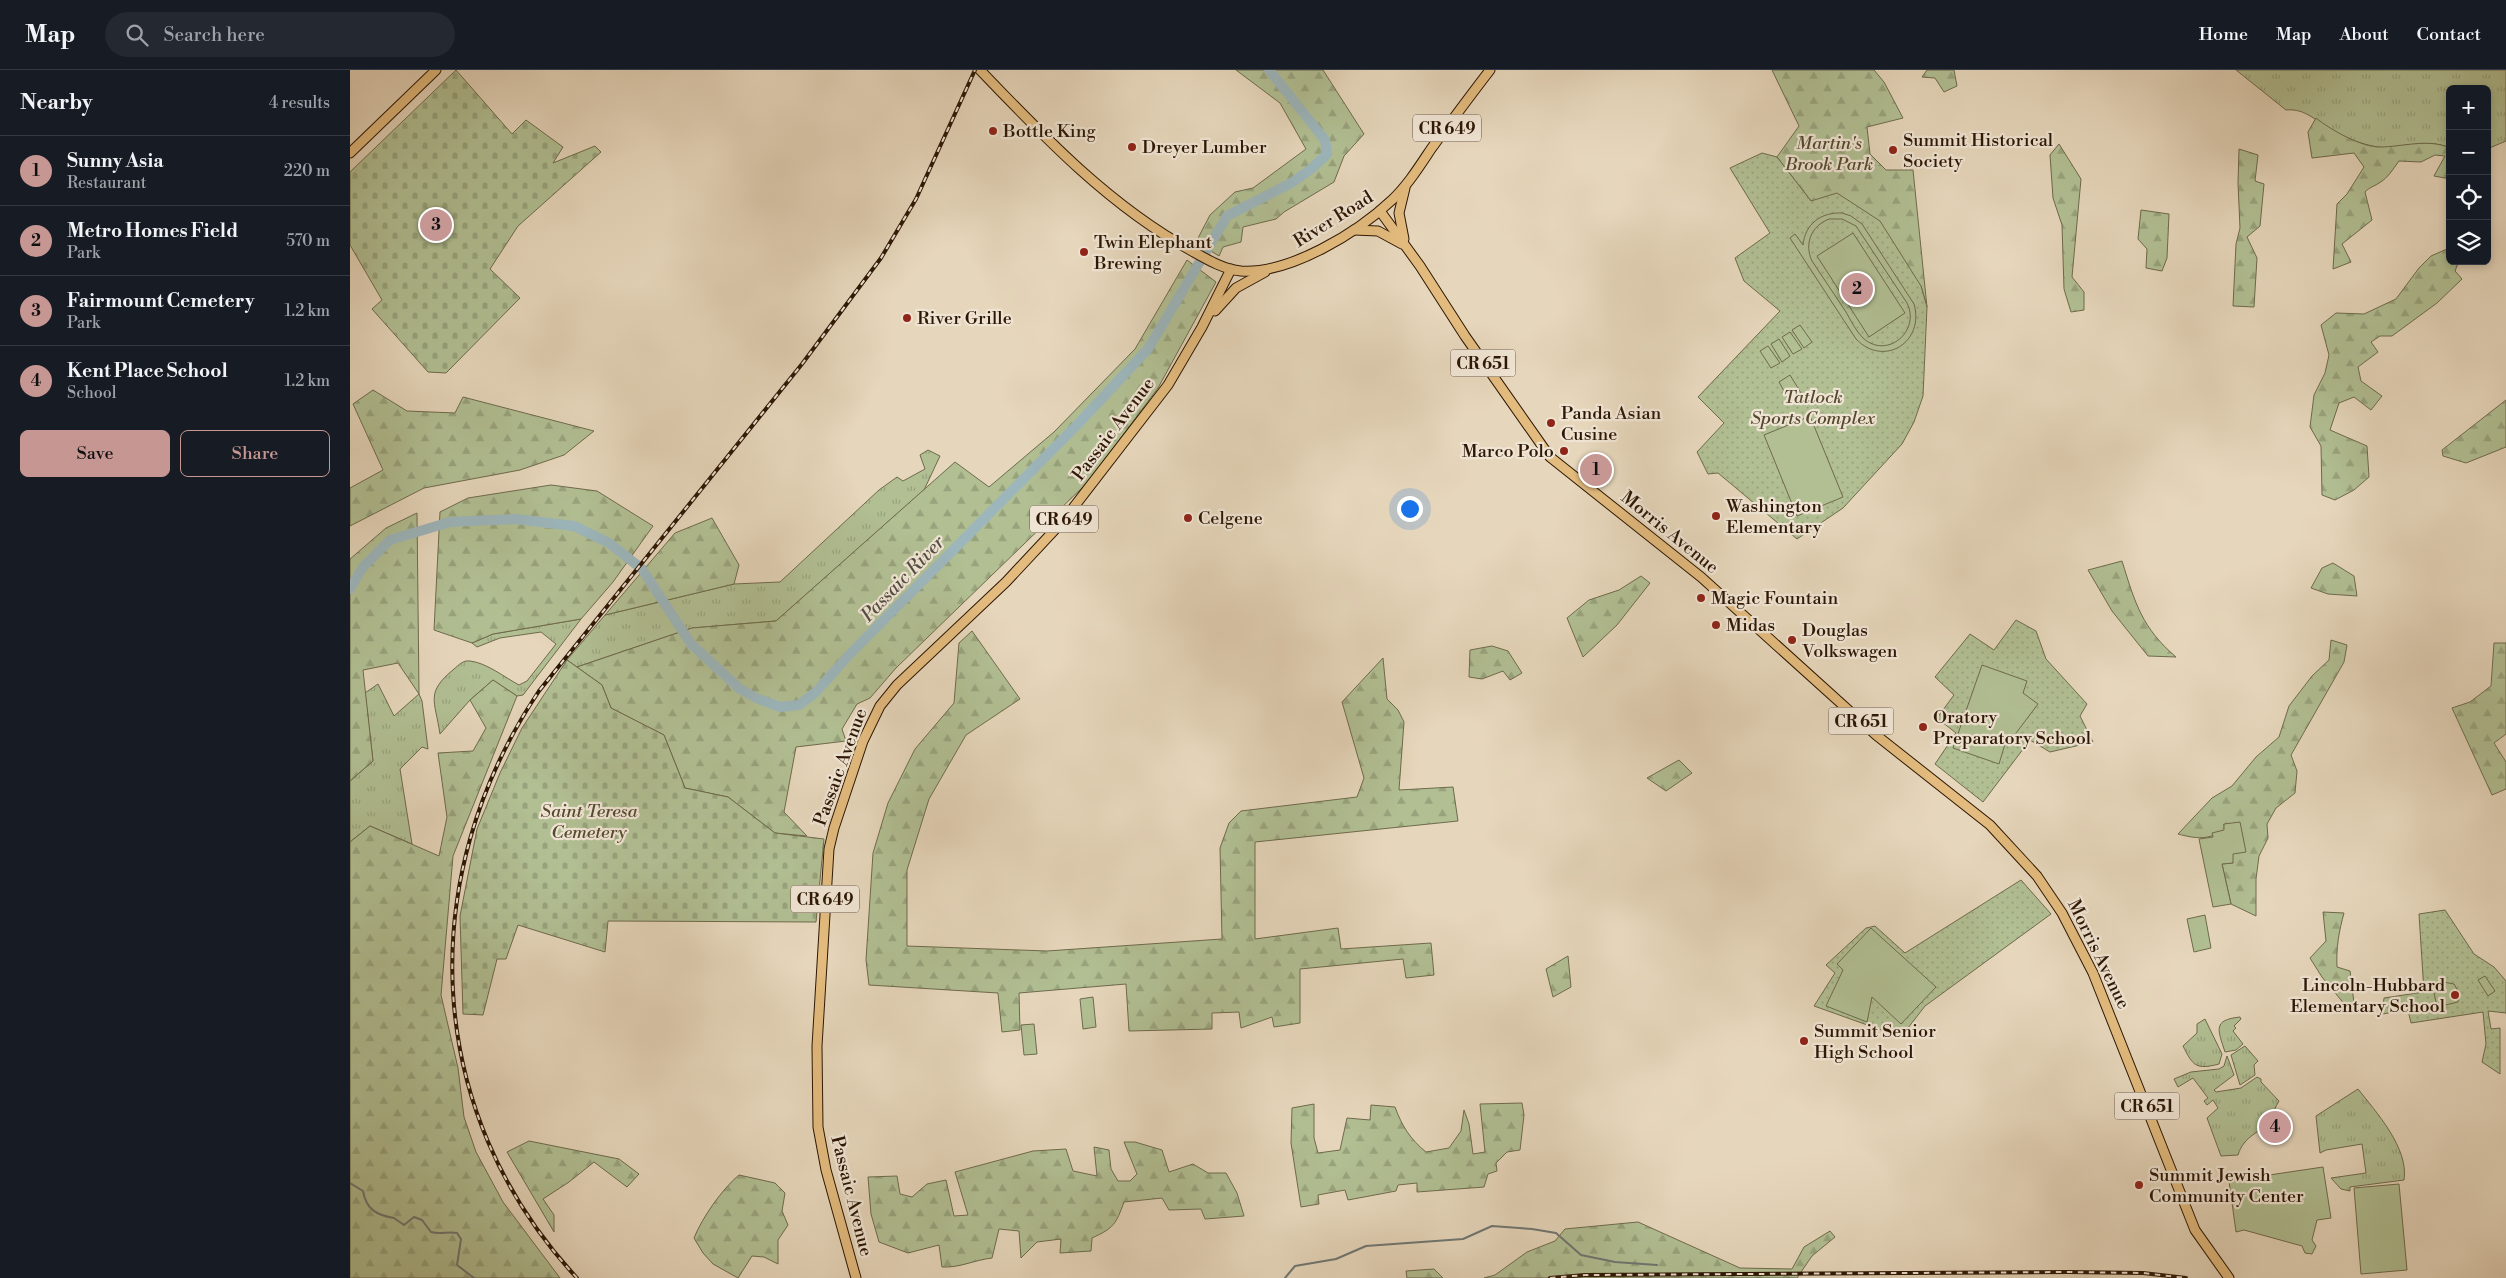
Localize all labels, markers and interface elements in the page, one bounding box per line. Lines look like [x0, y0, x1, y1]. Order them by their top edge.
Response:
search box [105, 12, 455, 57]
text: Map [25, 20, 75, 50]
icon: search [123, 21, 151, 49]
text: Search here [163, 23, 265, 47]
text: Home [2199, 23, 2248, 46]
text: Map [2276, 23, 2312, 46]
text: About [2340, 23, 2389, 46]
text: Contact [2417, 23, 2481, 46]
map controls [2446, 85, 2491, 265]
button: + [2446, 85, 2491, 130]
text: Nearby [20, 90, 93, 116]
text: 4 results [269, 93, 330, 113]
road number: CR 649 [1413, 114, 1481, 142]
place label: Bottle King [1002, 120, 1097, 143]
marker: Bottle King [987, 125, 999, 137]
place label: Summit Historical Society [1903, 129, 2054, 173]
button: − [2446, 130, 2491, 175]
park label: Martin's Brook Park [1784, 132, 1873, 176]
place label: Dreyer Lumber [1142, 136, 1267, 159]
marker: Dreyer Lumber [1126, 141, 1138, 153]
marker: Summit Historical Society [1887, 144, 1899, 156]
text: Sunny Asia [67, 149, 164, 173]
text: 1 [32, 161, 40, 181]
text: 220 m [284, 161, 330, 181]
text: Restaurant [67, 173, 146, 193]
button: locate [2446, 175, 2491, 220]
street label: River Road [1289, 186, 1378, 253]
pin: 3 [420, 206, 452, 244]
text: Metro Homes Field [67, 219, 238, 243]
button: layers [2446, 220, 2491, 265]
text: 2 [31, 231, 41, 251]
text: 570 m [286, 231, 330, 251]
place label: Twin Elephant Brewing [1093, 231, 1213, 275]
text: Park [67, 243, 100, 263]
marker: Twin Elephant Brewing [1078, 246, 1090, 258]
pin: 2 [1841, 270, 1873, 308]
text: Fairmount Cemetery [67, 289, 254, 313]
text: 3 [31, 301, 41, 321]
text: 1.2 km [284, 301, 330, 321]
place label: River Grille [917, 307, 1012, 330]
marker: River Grille [901, 312, 913, 324]
text: Park [67, 313, 100, 333]
road number: CR 651 [1450, 350, 1516, 376]
text: Kent Place School [67, 359, 228, 383]
text: 4 [31, 371, 41, 391]
text: 1.2 km [284, 371, 330, 391]
street label: Passaic Avenue [1067, 373, 1160, 486]
text: School [67, 383, 116, 403]
park label: Tatlock Sports Complex [1750, 386, 1876, 430]
place label: Panda Asian Cusine [1561, 402, 1662, 446]
marker: Panda Asian Cusine [1545, 417, 1557, 429]
button: Save [20, 430, 170, 477]
button: Share [180, 430, 330, 477]
place label: Marco Polo [1462, 440, 1554, 463]
marker: Marco Polo [1558, 445, 1570, 457]
pin: 1 [1580, 451, 1612, 489]
street label: Morris Avenue [1616, 486, 1723, 579]
place label: Washington Elementary [1725, 495, 1822, 539]
your location [1397, 496, 1423, 522]
road number: CR 649 [1030, 506, 1098, 532]
place label: Celgene [1198, 507, 1263, 530]
marker: Washington Elementary [1710, 510, 1722, 522]
marker: Celgene [1182, 512, 1194, 524]
water label: Passaic River [855, 530, 950, 628]
place label: Magic Fountain [1711, 587, 1838, 610]
marker: Magic Fountain [1695, 592, 1707, 604]
place label: Midas [1726, 614, 1775, 637]
marker: Midas [1710, 619, 1722, 631]
place label: Douglas Volkswagen [1801, 619, 1898, 663]
marker: Douglas Volkswagen [1786, 634, 1798, 646]
street label: Passaic Avenue [809, 705, 872, 829]
place label: Oratory Preparatory School [1933, 706, 2092, 750]
road number: CR 651 [1828, 707, 1894, 734]
marker: Oratory Preparatory School [1917, 721, 1929, 733]
park label: Saint Teresa Cemetery [541, 800, 638, 844]
road number: CR 649 [791, 886, 859, 912]
street label: Morris Avenue [2062, 896, 2135, 1013]
place label: Lincoln-Hubbard Elementary School [2290, 974, 2446, 1018]
marker: Lincoln-Hubbard Elementary School [2449, 989, 2461, 1001]
place label: Summit Senior High School [1814, 1020, 1936, 1064]
marker: Summit Senior High School [1798, 1035, 1810, 1047]
road number: CR 651 [2114, 1092, 2180, 1120]
pin: 4 [2259, 1108, 2291, 1146]
street label: Passaic Avenue [825, 1133, 878, 1259]
place label: Summit Jewish Community Center [2149, 1164, 2304, 1208]
marker: Summit Jewish Community Center [2133, 1179, 2145, 1191]

